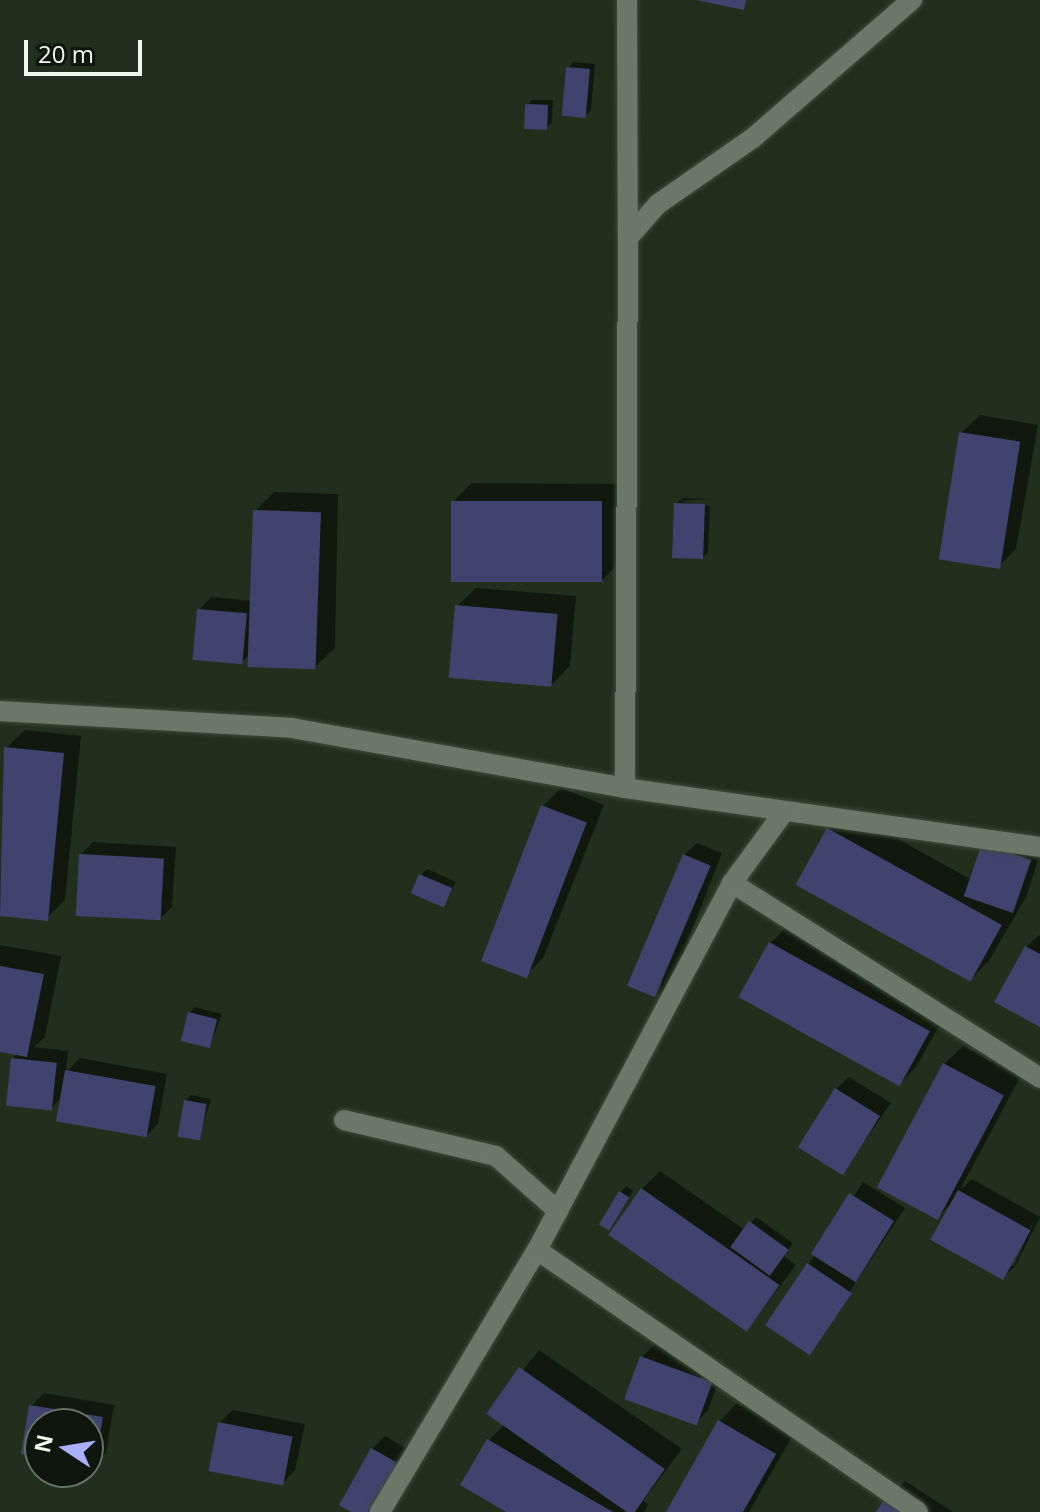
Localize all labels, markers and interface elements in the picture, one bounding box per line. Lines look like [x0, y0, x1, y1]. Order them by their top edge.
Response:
scale bar [28, 24, 146, 74]
text: 20 m [38, 37, 94, 70]
north arrow [24, 1408, 104, 1488]
text: N [26, 1432, 59, 1455]

